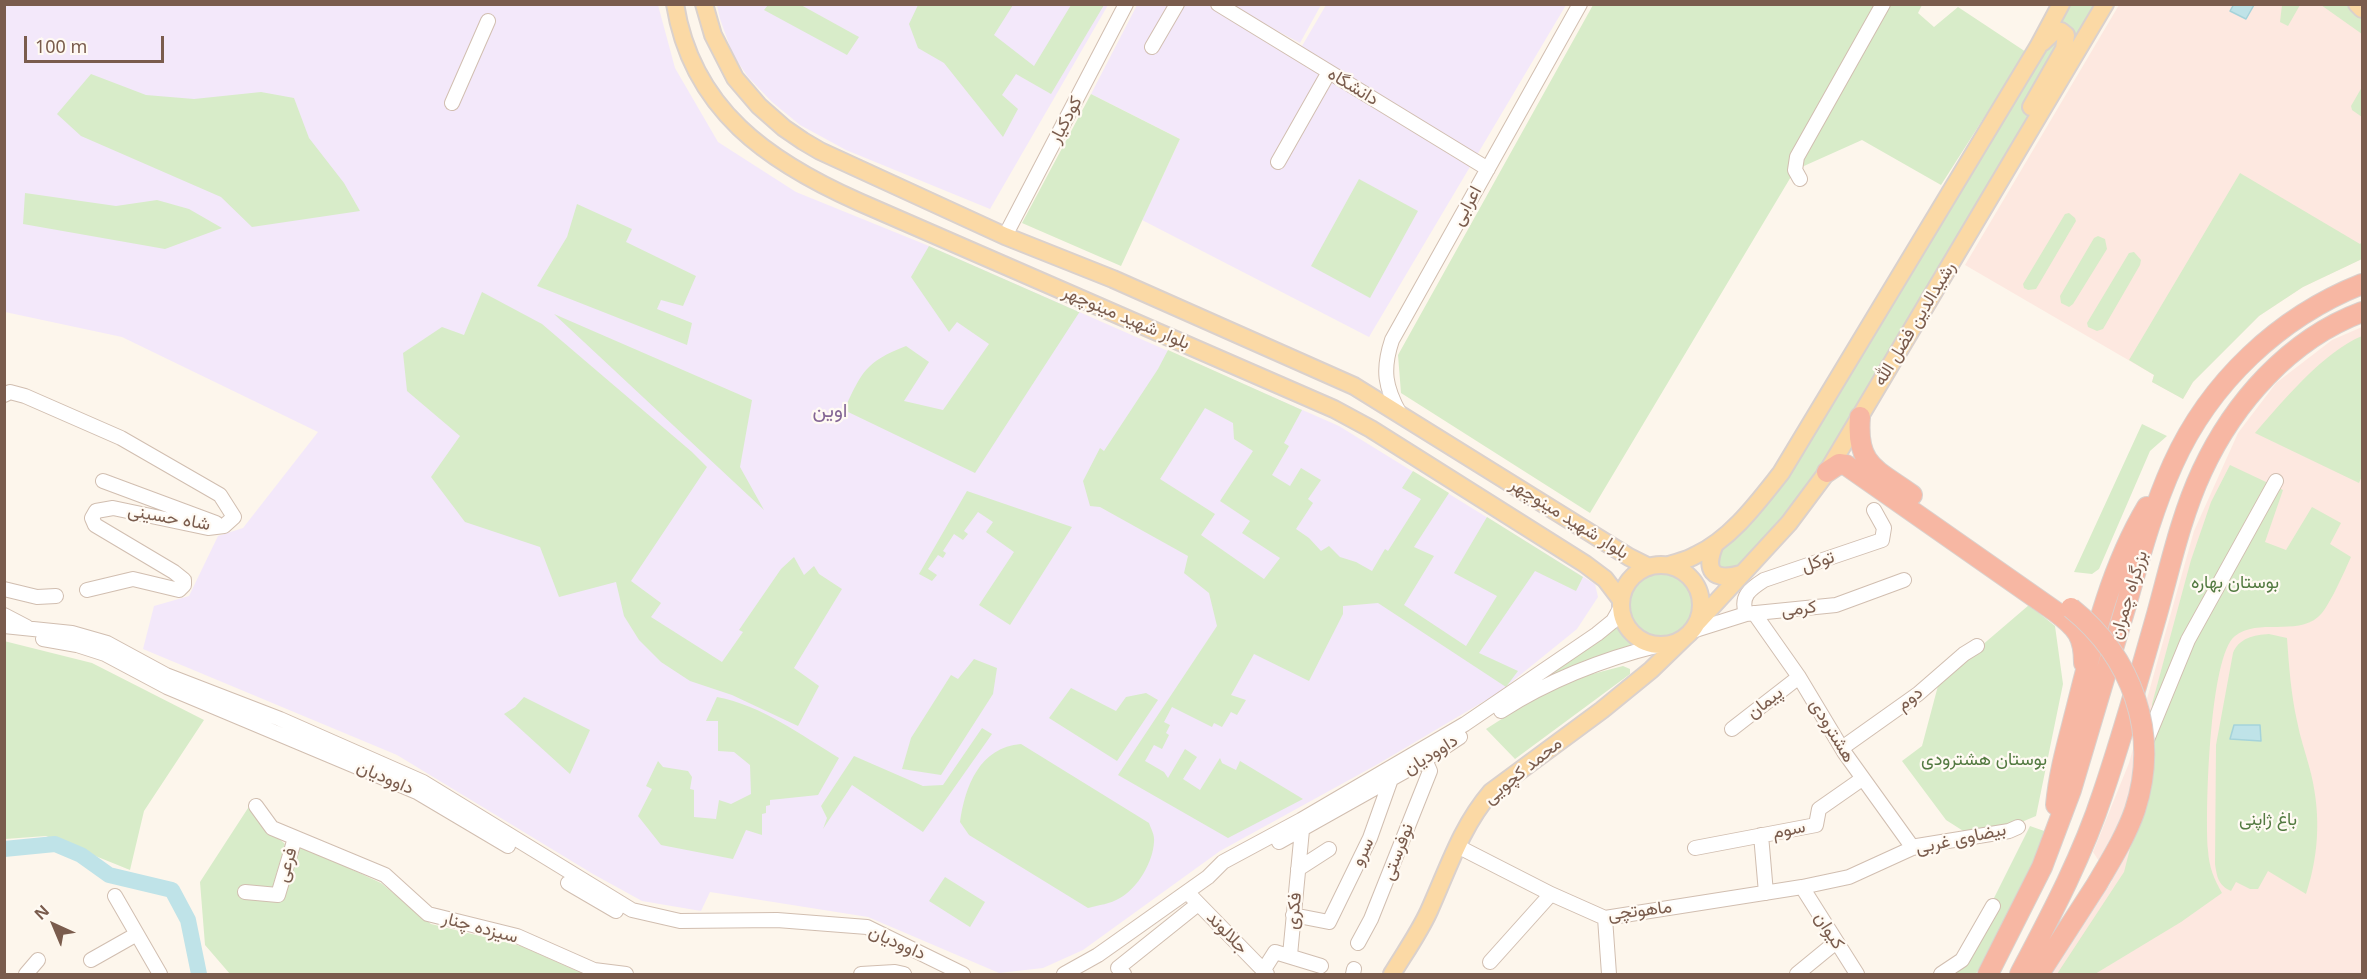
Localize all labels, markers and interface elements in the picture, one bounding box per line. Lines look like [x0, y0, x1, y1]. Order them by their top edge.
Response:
scale bar [27, 24, 166, 62]
text: 100 m [35, 34, 87, 58]
street label: دانشگاه [1324, 63, 1382, 111]
street label: کودکیار [1045, 93, 1087, 147]
street label: اعرابی [1447, 182, 1487, 230]
street label: رشیدالدین فضل الله [1869, 258, 1961, 390]
street label: بلوار شهید مینوچهر [1059, 281, 1193, 355]
district label: اوین [813, 399, 847, 423]
street label: بلوار شهید مینوچهر [1506, 474, 1632, 564]
street label: شاه حسینی [126, 500, 212, 536]
street label: توکل [1799, 546, 1837, 578]
street label: بزرگراه چمران [2105, 548, 2153, 642]
park label: بوستان بهاره [2191, 572, 2279, 594]
street label: کرمی [1780, 596, 1818, 622]
street label: پیمان [1743, 682, 1787, 724]
street label: دوم [1893, 682, 1927, 716]
street label: هشترودی [1805, 695, 1859, 767]
street label: داوودیان [1400, 730, 1462, 780]
street label: محمد کچویی [1480, 733, 1566, 809]
park label: بوستان هشترودی [1921, 749, 2047, 771]
street label: داوودیان [353, 756, 417, 800]
park label: باغ ژاپنی [2239, 809, 2297, 831]
street label: سوم [1771, 816, 1807, 844]
street label: بیضاوی غربی [1914, 819, 2008, 859]
street label: نوفرستی [1377, 820, 1419, 884]
street label: سرو [1347, 834, 1379, 870]
street label: فرعی [272, 845, 302, 885]
street label: فکری [1281, 891, 1307, 931]
north arrow [24, 895, 84, 955]
street label: ماهوتچی [1607, 896, 1673, 926]
text: N [29, 900, 54, 924]
street label: جلالوند [1202, 907, 1252, 959]
street label: سیزده چنار [440, 908, 520, 948]
street label: کیوان [1809, 908, 1849, 954]
street label: داوودیان [865, 921, 929, 965]

